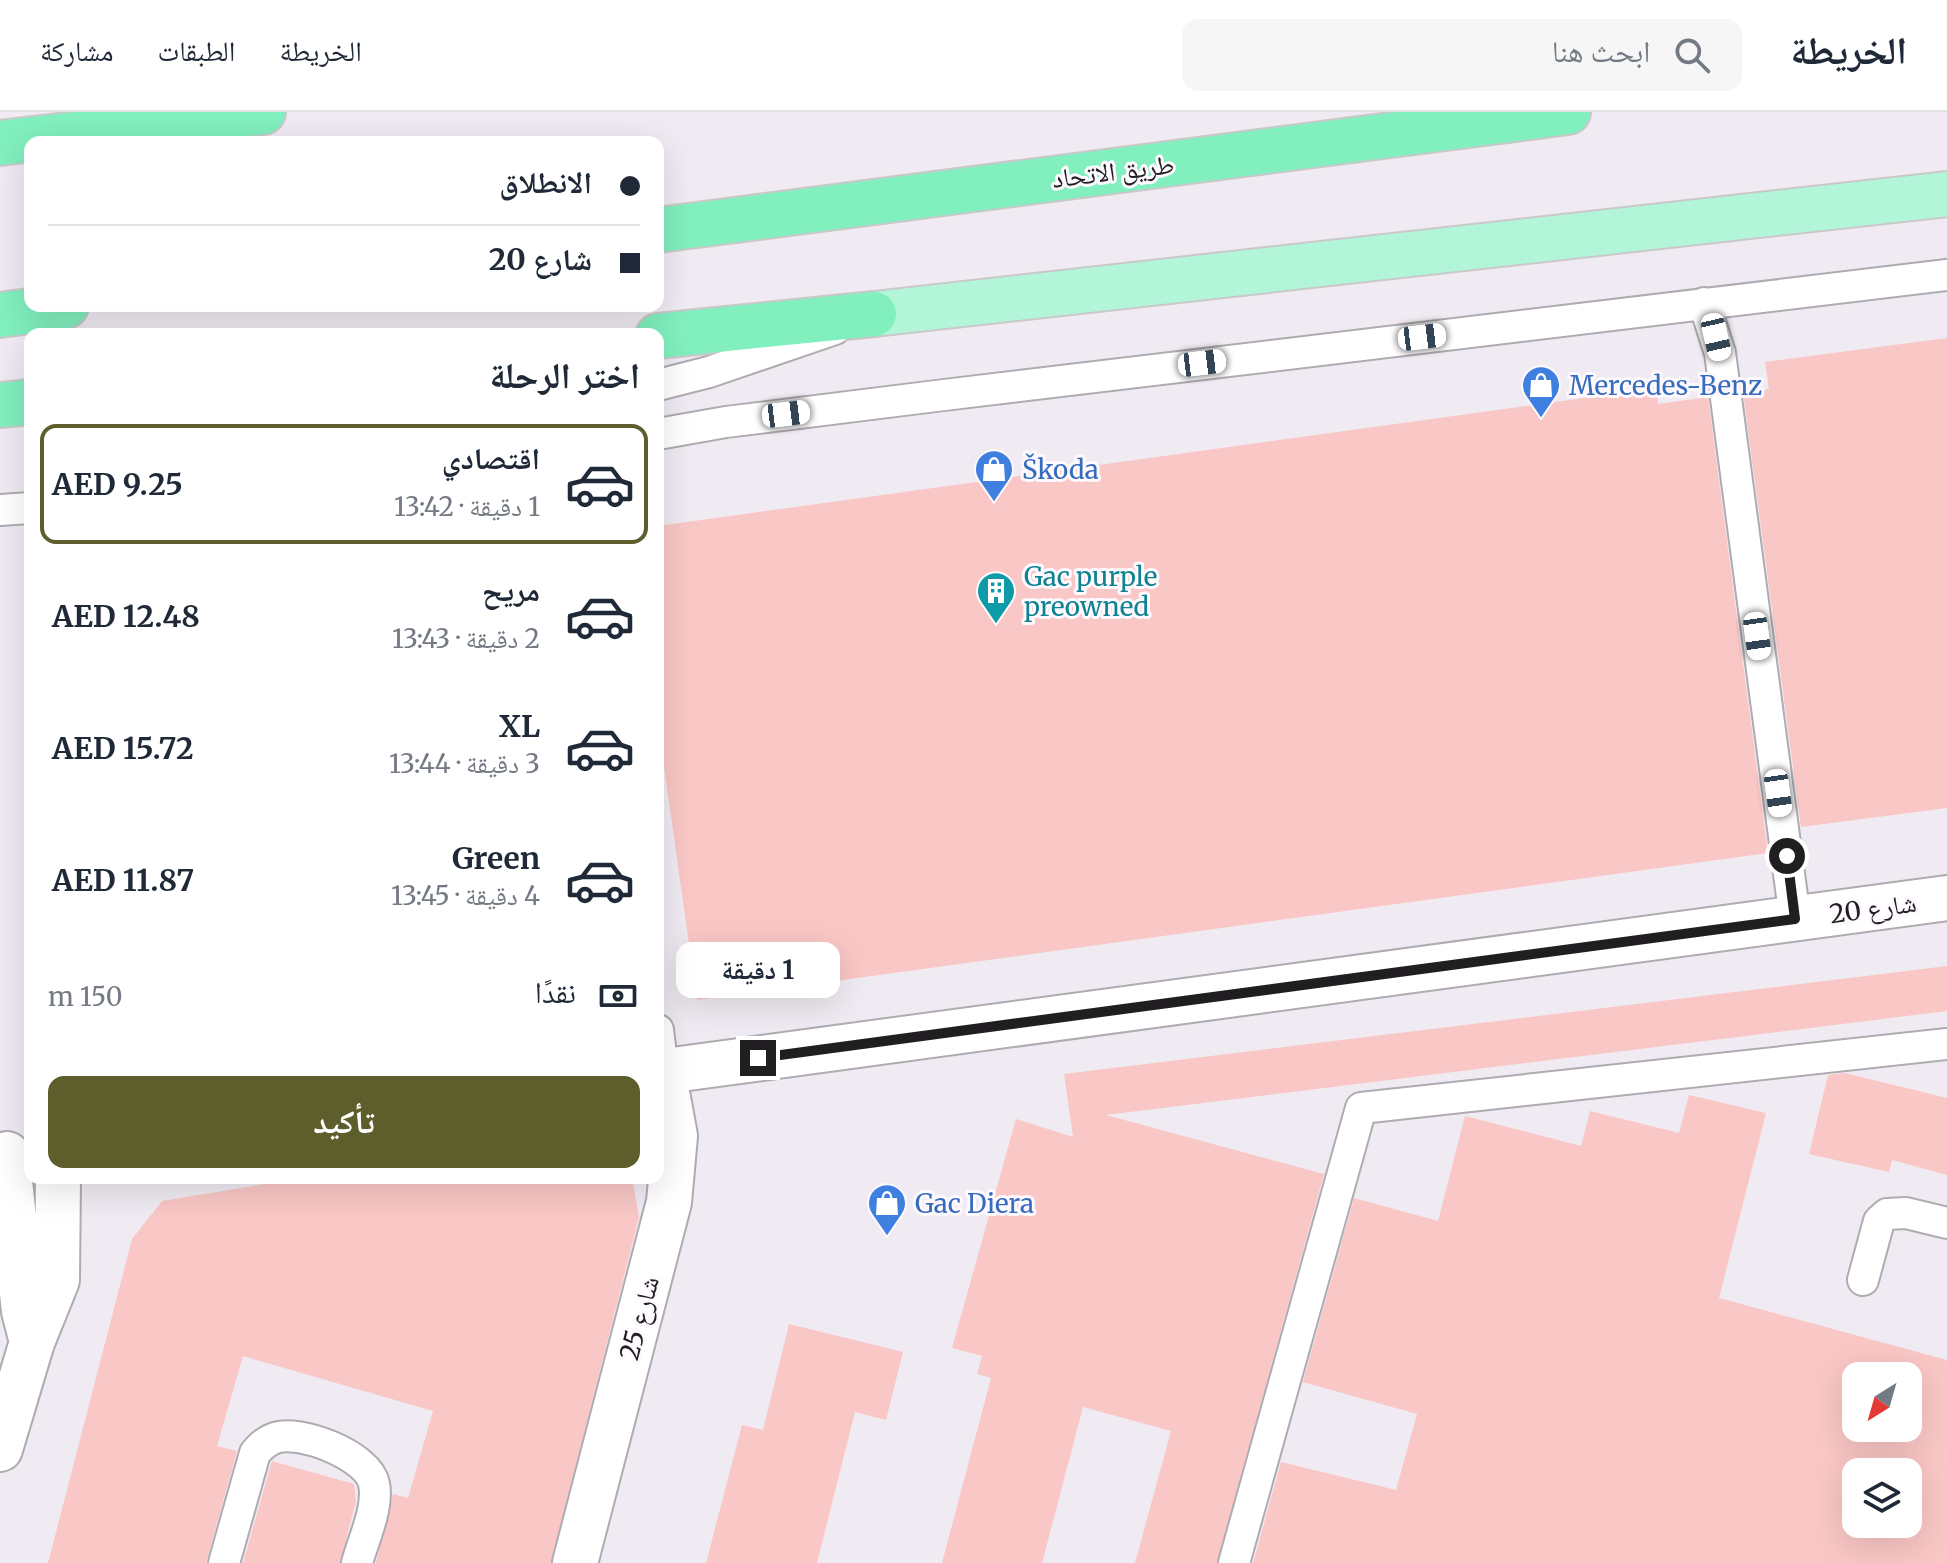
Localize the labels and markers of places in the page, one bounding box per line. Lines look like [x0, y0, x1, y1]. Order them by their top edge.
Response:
shop icon: Mercedes-Benz [1520, 364, 1562, 419]
place label: Mercedes-Benz [1569, 369, 1762, 402]
shop icon: Škoda [973, 448, 1015, 503]
place label: Škoda [1022, 453, 1099, 486]
place label: Gac purple preowned [1024, 560, 1157, 623]
building icon: Gac purple preowned [975, 570, 1017, 625]
shop icon: Gac Diera [866, 1182, 908, 1237]
place label: Gac Diera [915, 1187, 1034, 1220]

